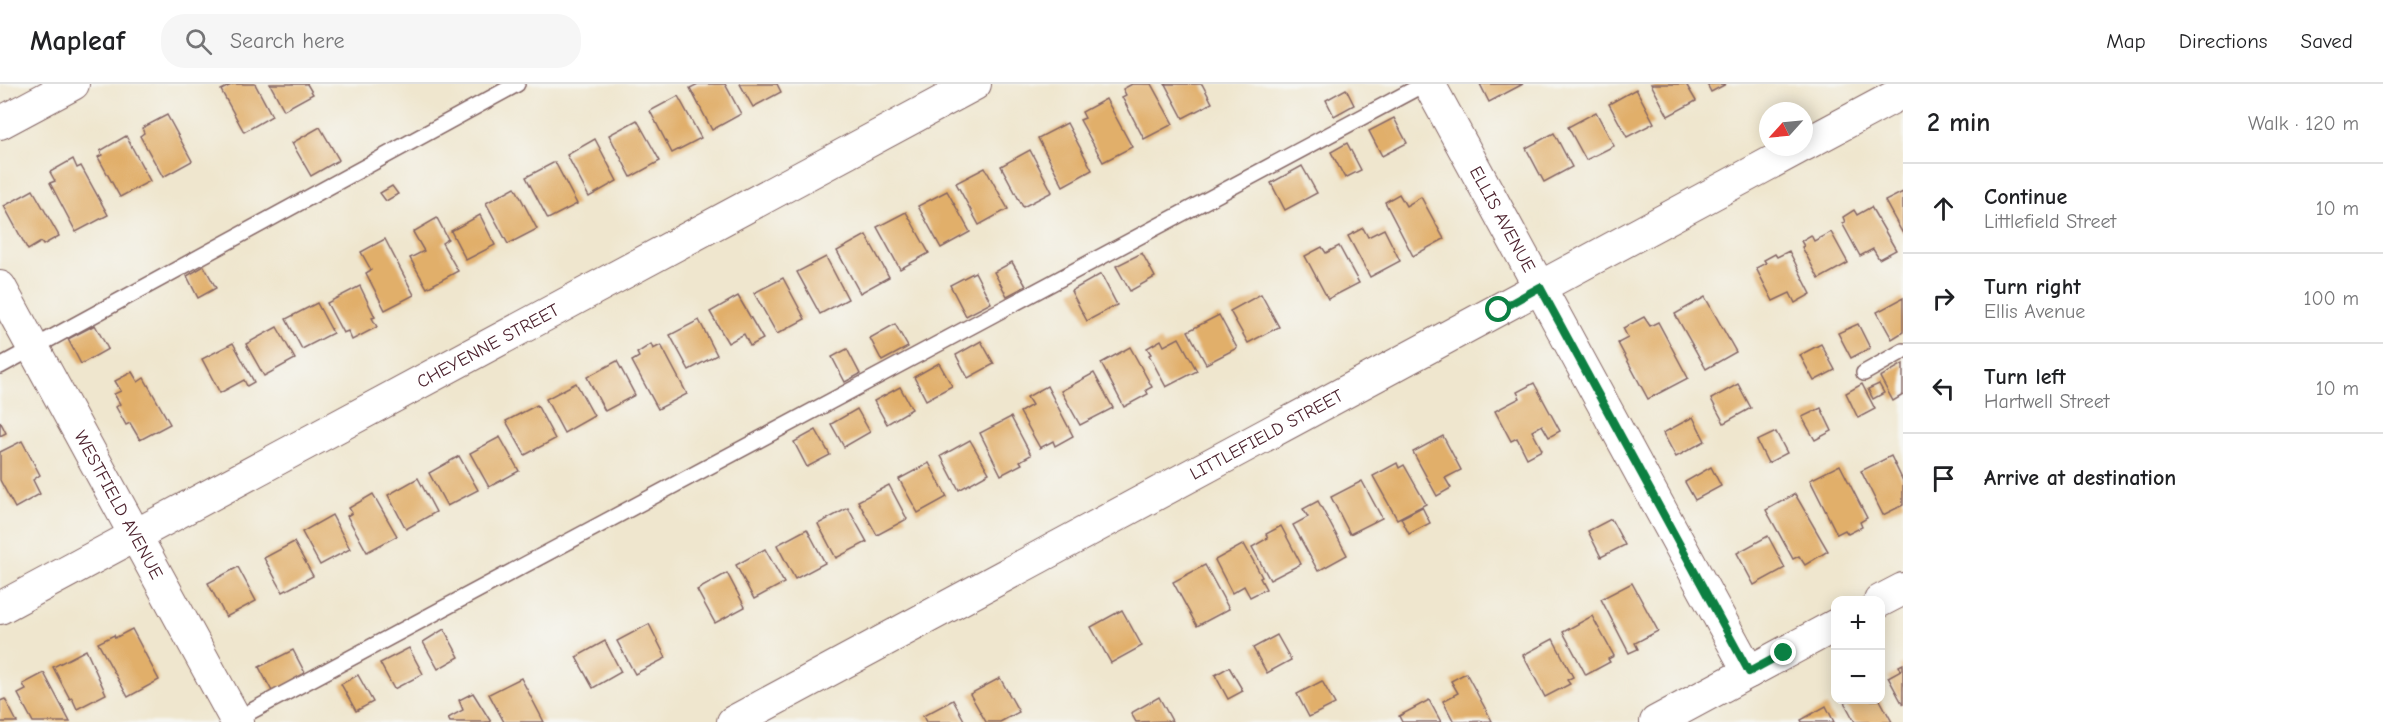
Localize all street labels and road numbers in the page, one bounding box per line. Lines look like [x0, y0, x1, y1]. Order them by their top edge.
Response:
street label: ELLIS AVENUE [1465, 163, 1540, 276]
street label: CHEYENNE STREET [413, 299, 563, 392]
street label: LITTLEFIELD STREET [1186, 384, 1347, 484]
street label: WESTFIELD AVENUE [70, 427, 168, 583]

